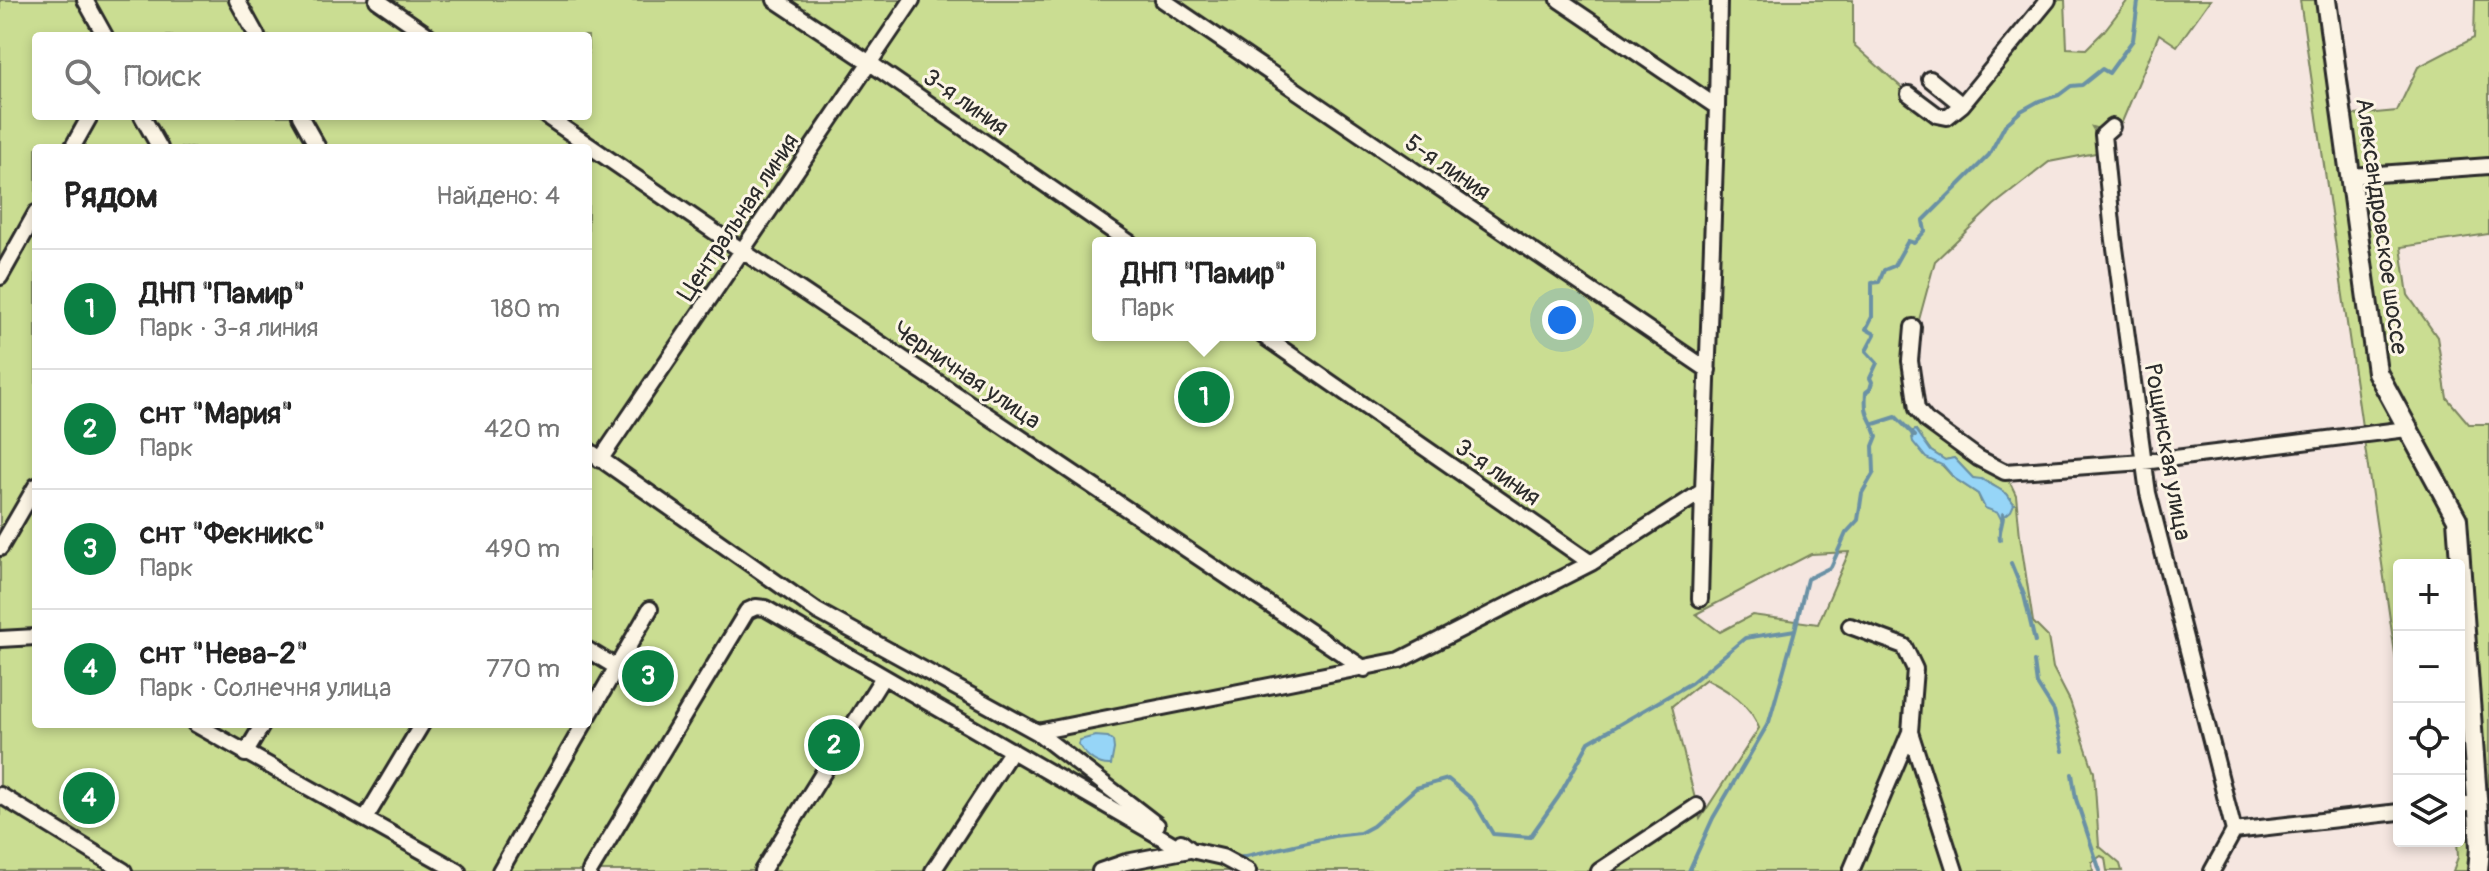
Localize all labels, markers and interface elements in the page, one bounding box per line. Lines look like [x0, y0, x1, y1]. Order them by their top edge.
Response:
search box [32, 32, 592, 120]
icon: search [60, 54, 104, 98]
text: Поиск [124, 58, 202, 95]
street label: 3-я линия [918, 63, 1014, 142]
street label: Александровское шоссе [2349, 96, 2414, 356]
street label: Центральная линия [672, 128, 805, 307]
street label: 5-я линия [1399, 128, 1496, 207]
text: Рядом [64, 175, 158, 218]
text: Найдено: 4 [436, 180, 560, 212]
popup [1092, 237, 1316, 341]
text: ДНП "Памир" [1121, 255, 1287, 292]
text: ДНП "Памир" [140, 275, 305, 312]
text: Парк [1121, 292, 1175, 324]
text: 1 [85, 293, 95, 325]
text: 180 m [490, 293, 560, 325]
your location [1542, 300, 1582, 340]
text: Парк · 3-я линия [140, 312, 319, 344]
street label: Черничная улица [887, 315, 1046, 435]
street label: Рощинская улица [2138, 361, 2197, 543]
pin: 1 [1178, 367, 1230, 427]
text: снт "Мария" [140, 395, 293, 432]
text: 2 [83, 413, 97, 445]
text: 420 m [484, 413, 560, 445]
text: Парк [140, 432, 193, 464]
street label: 3-я линия [1450, 433, 1546, 512]
text: снт "Фекникс" [140, 515, 326, 552]
text: 3 [83, 533, 97, 565]
text: 490 m [485, 533, 560, 565]
text: Парк [140, 552, 193, 584]
map controls [2393, 559, 2465, 847]
button: + [2393, 559, 2465, 631]
button: − [2393, 631, 2465, 703]
text: снт "Нева-2" [140, 635, 308, 672]
pin: 3 [622, 646, 674, 706]
text: 4 [82, 653, 98, 685]
text: 770 m [486, 653, 560, 685]
text: Парк · Солнечня улица [140, 672, 391, 704]
button: locate [2393, 703, 2465, 775]
pin: 2 [808, 715, 860, 775]
pin: 4 [63, 768, 115, 828]
button: layers [2393, 775, 2465, 847]

